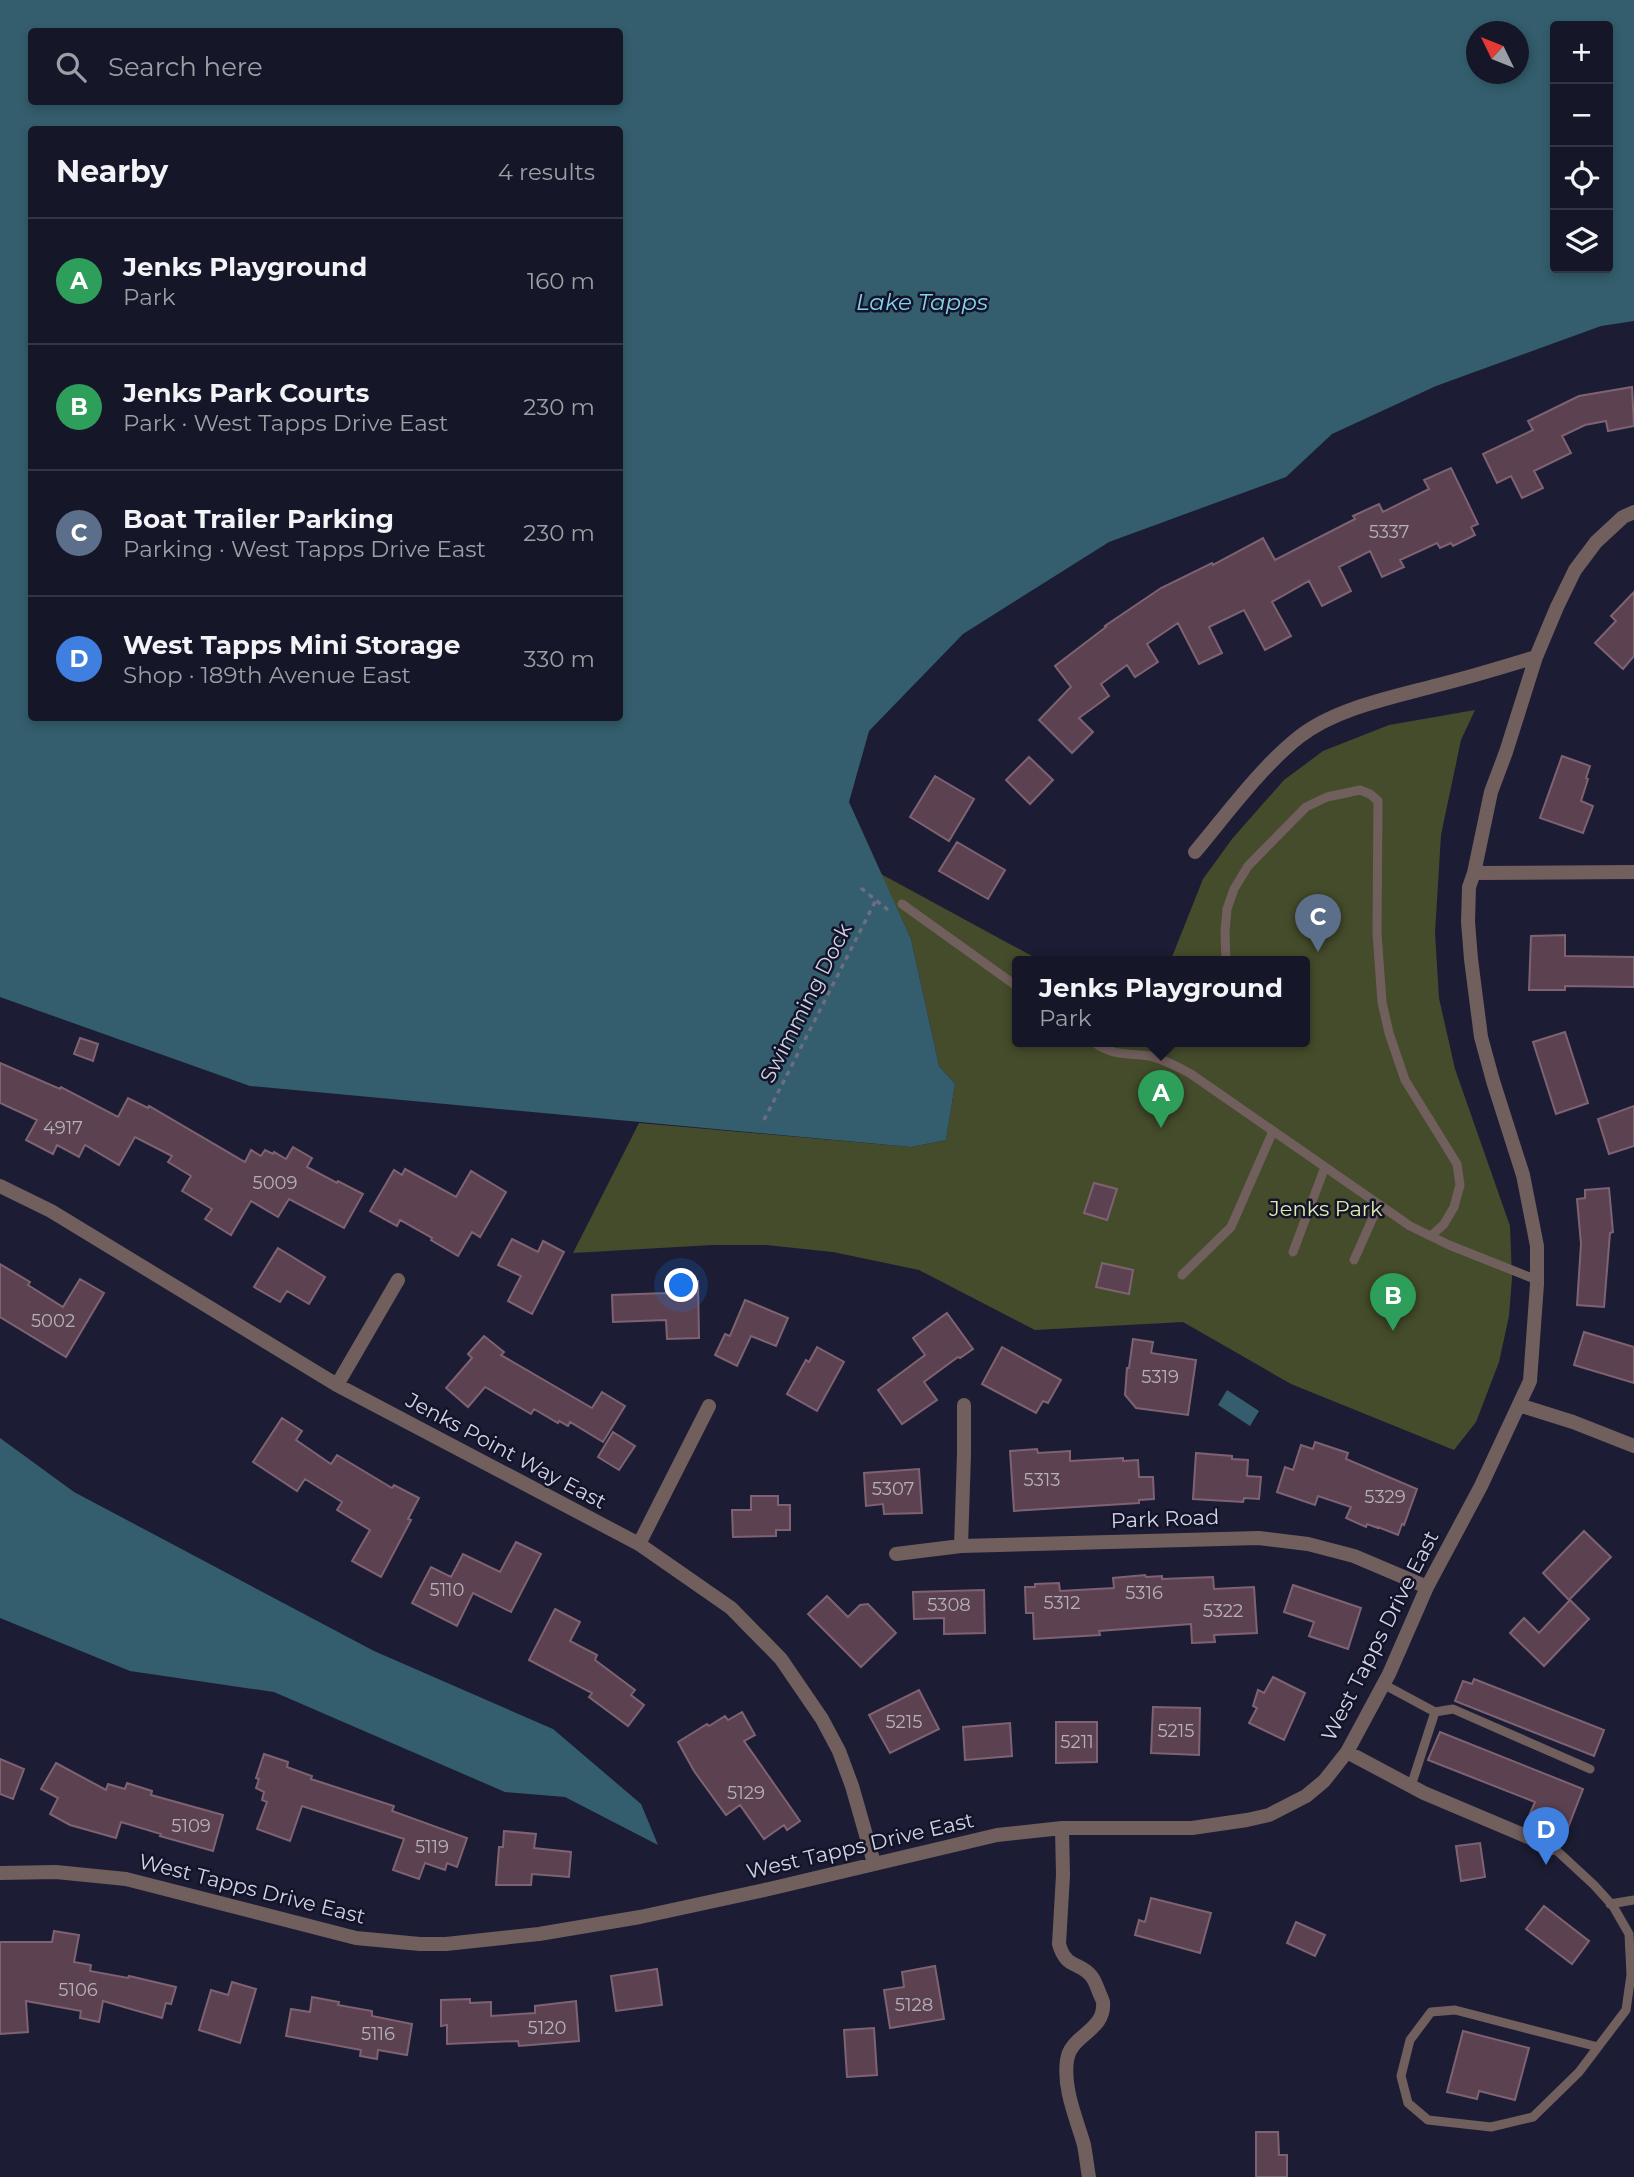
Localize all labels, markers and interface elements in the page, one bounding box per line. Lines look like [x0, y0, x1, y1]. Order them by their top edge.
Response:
north arrow [1466, 21, 1529, 84]
map controls [1550, 21, 1613, 273]
button: + [1550, 21, 1613, 84]
search box [28, 28, 623, 105]
icon: search [52, 48, 90, 86]
text: Search here [108, 51, 263, 83]
button: − [1550, 84, 1613, 147]
button: locate [1550, 147, 1613, 210]
text: Nearby [56, 153, 168, 190]
text: 4 results [498, 158, 595, 186]
button: layers [1550, 210, 1613, 273]
text: Jenks Playground [123, 251, 367, 283]
text: A [70, 267, 88, 295]
text: 160 m [527, 267, 595, 295]
text: Park [123, 283, 176, 311]
water label: Lake Tapps [856, 288, 988, 316]
text: Jenks Park Courts [123, 377, 369, 409]
text: B [70, 393, 88, 421]
text: 230 m [523, 393, 595, 421]
text: Park · West Tapps Drive East [123, 409, 448, 437]
text: Boat Trailer Parking [123, 503, 394, 535]
text: C [71, 519, 87, 547]
text: 230 m [523, 519, 595, 547]
house number: 5337 [1369, 521, 1409, 543]
text: Parking · West Tapps Drive East [123, 535, 486, 563]
text: West Tapps Mini Storage [123, 629, 460, 661]
text: D [70, 645, 89, 673]
text: 330 m [524, 645, 595, 673]
text: Shop · 189th Avenue East [123, 661, 411, 689]
pin: C [1295, 894, 1341, 952]
street label: Swimming Dock [755, 918, 857, 1087]
popup [1012, 956, 1310, 1047]
text: Jenks Playground [1039, 972, 1283, 1004]
text: Park [1039, 1004, 1091, 1032]
pin: A [1138, 1070, 1184, 1128]
house number: 4917 [43, 1117, 83, 1139]
house number: 5009 [253, 1172, 298, 1194]
park label: Jenks Park [1268, 1196, 1383, 1221]
your location [664, 1268, 698, 1302]
pin: B [1370, 1273, 1416, 1331]
house number: 5002 [31, 1310, 75, 1332]
house number: 5319 [1141, 1366, 1179, 1388]
street label: Jenks Point Way East [401, 1387, 611, 1514]
house number: 5313 [1024, 1469, 1060, 1491]
house number: 5307 [872, 1478, 914, 1500]
house number: 5329 [1364, 1486, 1406, 1508]
street label: Park Road [1110, 1504, 1220, 1533]
street label: West Tapps Drive East [1316, 1526, 1444, 1745]
house number: 5110 [429, 1579, 465, 1601]
house number: 5316 [1125, 1582, 1163, 1604]
house number: 5312 [1044, 1592, 1080, 1614]
house number: 5308 [927, 1594, 971, 1616]
house number: 5322 [1203, 1600, 1243, 1622]
house number: 5215 [885, 1711, 923, 1733]
house number: 5215 [1157, 1720, 1195, 1742]
house number: 5211 [1060, 1731, 1094, 1753]
house number: 5129 [727, 1782, 765, 1804]
street label: West Tapps Drive East [744, 1807, 976, 1884]
pin: D [1523, 1807, 1569, 1865]
house number: 5109 [171, 1815, 211, 1837]
house number: 5119 [415, 1836, 449, 1858]
street label: West Tapps Drive East [136, 1848, 368, 1929]
house number: 5106 [58, 1979, 98, 2001]
house number: 5128 [895, 1994, 933, 2016]
house number: 5120 [528, 2017, 566, 2039]
house number: 5116 [361, 2023, 395, 2045]

